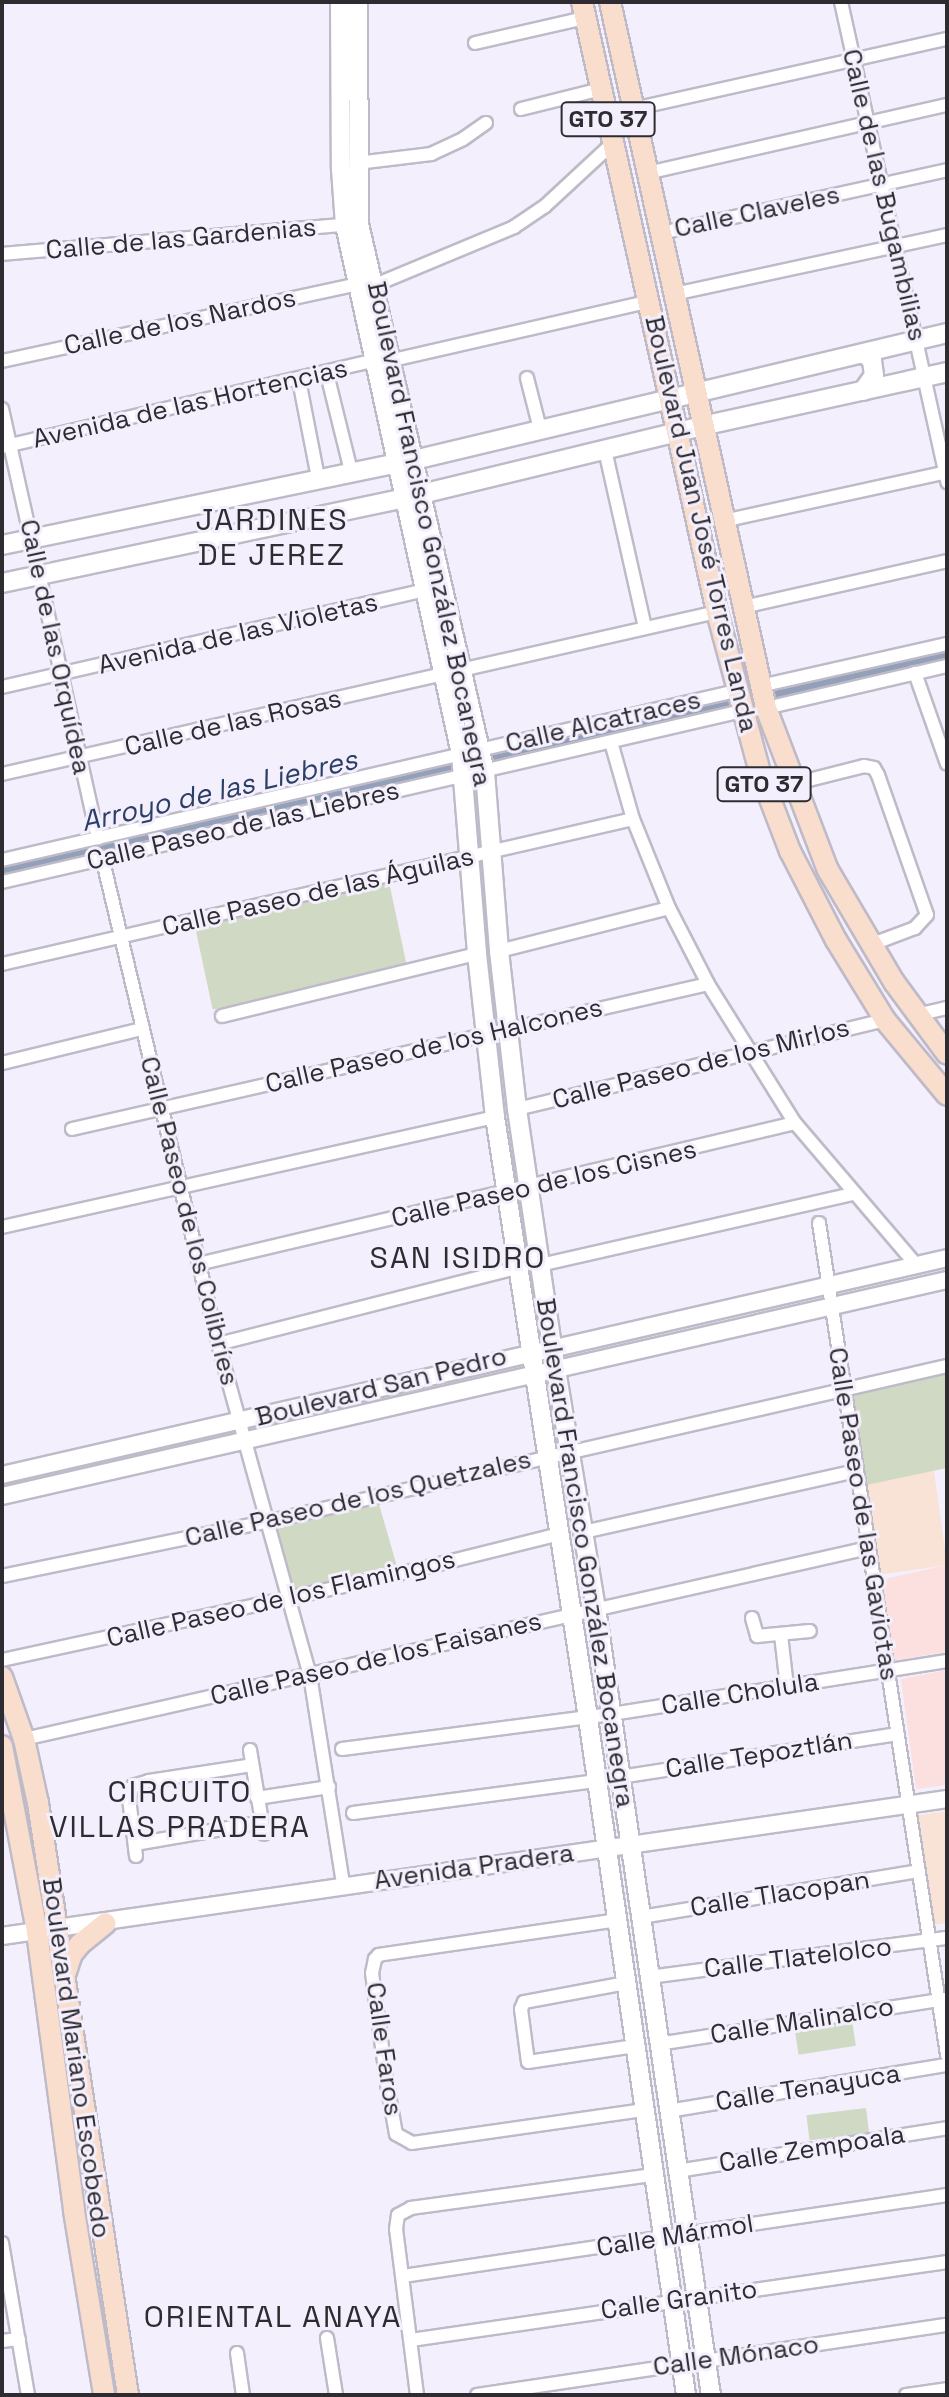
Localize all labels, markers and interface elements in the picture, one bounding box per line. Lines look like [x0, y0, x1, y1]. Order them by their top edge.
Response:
street label: Calle de las Bugambilias [835, 46, 933, 344]
road number: GTO 37 [560, 99, 656, 139]
street label: Calle Claveles [672, 179, 842, 245]
street label: Calle de las Gardenias [45, 212, 317, 266]
street label: Boulevard Francisco González Bocanegra [360, 279, 498, 789]
street label: Calle de los Nardos [61, 282, 299, 362]
street label: Boulevard Juan José Torres Landa [638, 312, 764, 736]
street label: Avenida de las Hortencias [30, 353, 350, 455]
district label: JARDINES DE JEREZ [195, 502, 349, 572]
street label: Calle de las Orquídea [13, 517, 97, 777]
street label: Avenida de las Violetas [95, 587, 381, 681]
street label: Calle de las Rosas [122, 683, 344, 763]
street label: Calle Alcatraces [502, 684, 704, 760]
water label: Arroyo de las Liebres [78, 742, 360, 838]
road number: GTO 37 [716, 764, 812, 804]
street label: Calle Paseo de las Liebres [84, 775, 402, 877]
street label: Calle Paseo de las Águilas [159, 841, 477, 943]
street label: Calle Paseo de los Halcones [262, 992, 606, 1100]
street label: Calle Paseo de los Mirlos [549, 1012, 853, 1116]
street label: Calle Paseo de los Colibríes [133, 1053, 245, 1389]
street label: Calle Paseo de los Cisnes [389, 1134, 699, 1234]
district label: SAN ISIDRO [370, 1240, 546, 1276]
street label: Boulevard Francisco González Bocanegra [529, 1296, 641, 1810]
street label: Boulevard San Pedro [252, 1341, 510, 1433]
street label: Calle Paseo de las Gaviotas [821, 1345, 905, 1683]
street label: Calle Paseo de los Quetzales [182, 1444, 534, 1554]
street label: Calle Paseo de los Flamingos [104, 1544, 458, 1654]
street label: Calle Paseo de los Faisanes [207, 1606, 545, 1712]
street label: Calle Cholula [659, 1666, 821, 1722]
street label: Calle Tepoztlán [663, 1725, 855, 1785]
district label: CIRCUITO VILLAS PRADERA [49, 1774, 311, 1844]
street label: Avenida Pradera [372, 1838, 576, 1896]
street label: Calle Tlacopan [688, 1864, 872, 1924]
street label: Boulevard Mariano Escobedo [35, 1876, 117, 2240]
street label: Calle Tlatelolco [702, 1931, 894, 1985]
street label: Calle Faros [359, 1980, 409, 2118]
street label: Calle Malinalco [708, 1991, 896, 2051]
street label: Calle Tenayuca [713, 2058, 903, 2118]
street label: Calle Zempoala [717, 2119, 907, 2179]
street label: Calle Mármol [594, 2208, 756, 2264]
street label: Calle Granito [599, 2274, 759, 2326]
district label: ORIENTAL ANAYA [143, 2299, 403, 2335]
street label: Calle Mónaco [651, 2329, 821, 2383]

